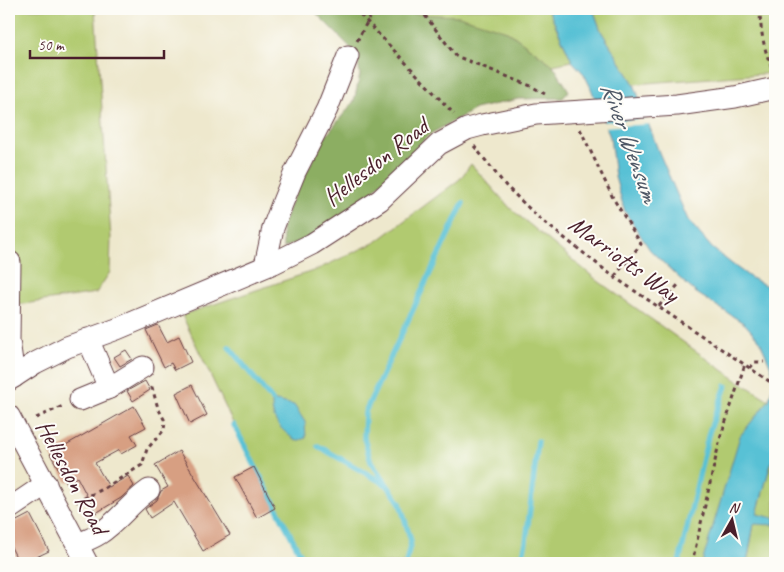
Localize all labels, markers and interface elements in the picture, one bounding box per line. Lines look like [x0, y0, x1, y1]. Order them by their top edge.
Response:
scale bar [30, 28, 164, 60]
text: 50 m [38, 36, 65, 55]
water label: River Wensum [593, 78, 668, 209]
street label: Hellesdon Road [317, 109, 438, 213]
street label: Marriotts Way [562, 208, 688, 311]
street label: Hellesdon Road [28, 414, 117, 543]
north arrow [706, 494, 756, 544]
text: N [728, 499, 742, 517]

